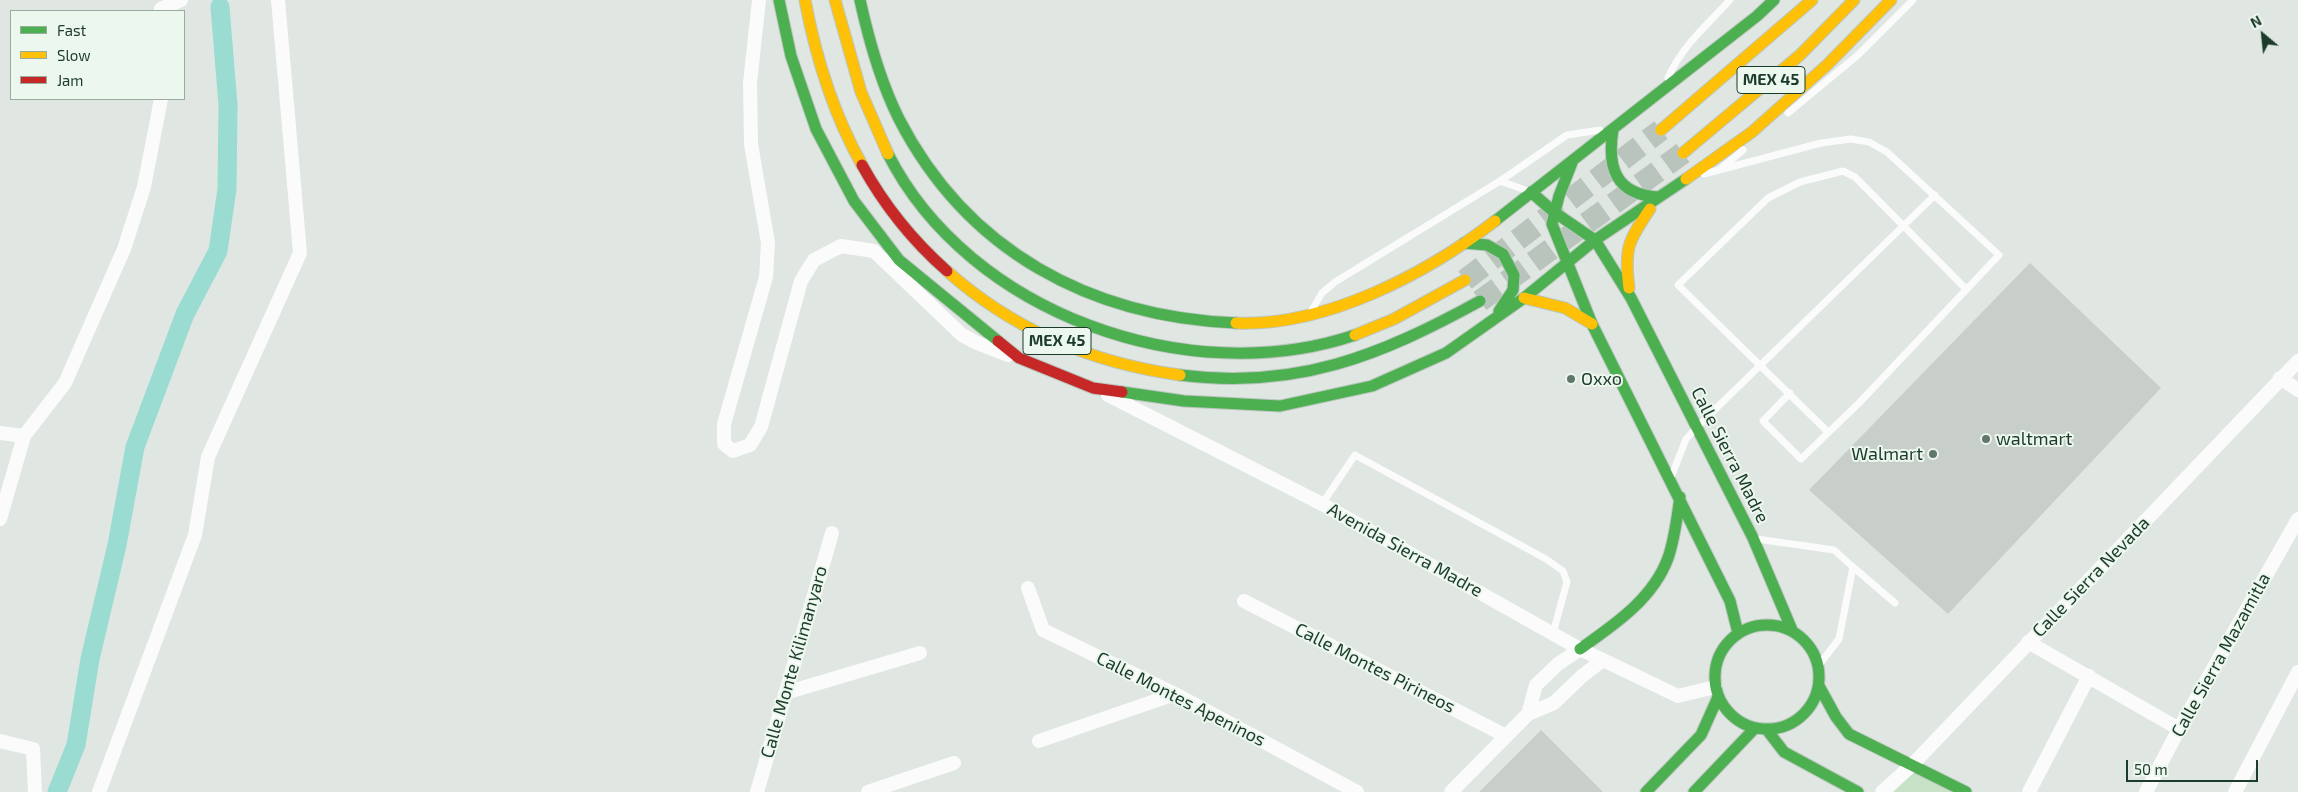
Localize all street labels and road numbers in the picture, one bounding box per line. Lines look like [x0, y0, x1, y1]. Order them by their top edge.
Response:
road number: MEX 45 [1737, 66, 1805, 94]
road number: MEX 45 [1023, 328, 1091, 354]
street label: Calle Sierra Madre [1686, 383, 1774, 527]
street label: Avenida Sierra Madre [1324, 498, 1486, 602]
street label: Calle Sierra Nevada [2028, 512, 2154, 642]
street label: Calle Monte Kilimanyaro [756, 563, 832, 761]
street label: Calle Sierra Mazamitla [2167, 569, 2275, 741]
street label: Calle Montes Pirineos [1291, 618, 1459, 718]
street label: Calle Montes Apeninos [1093, 647, 1269, 751]

